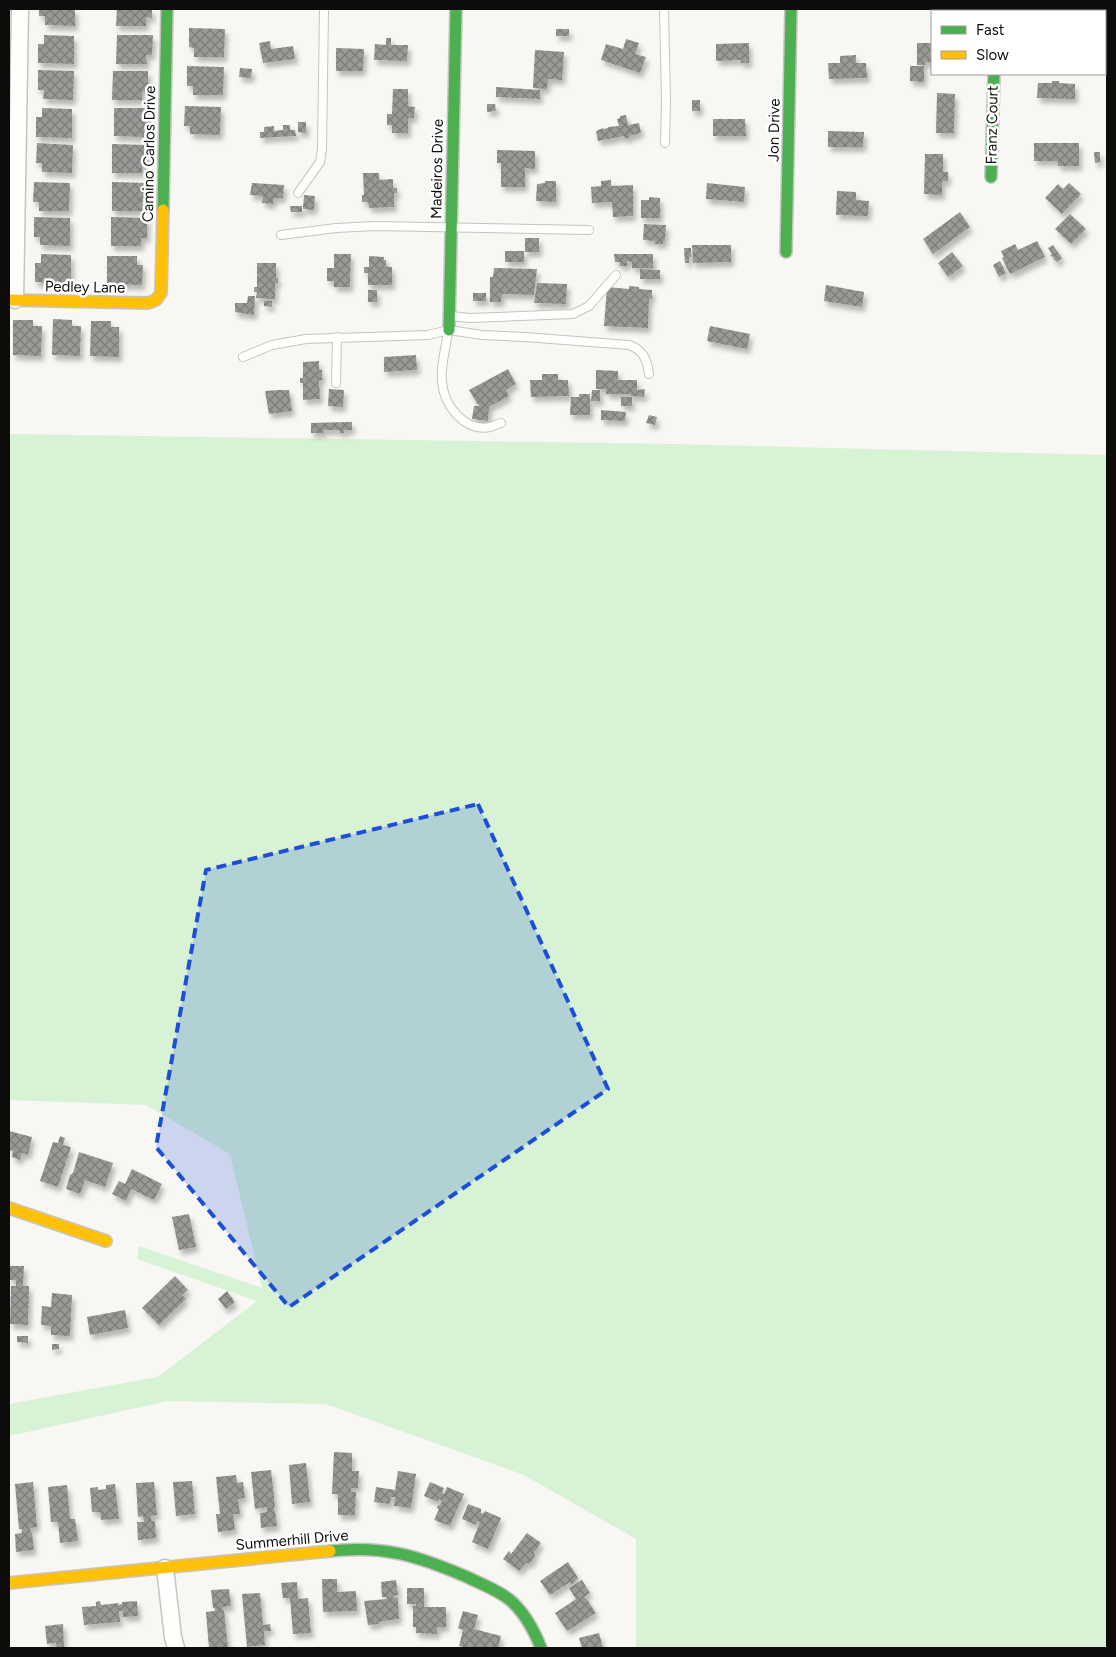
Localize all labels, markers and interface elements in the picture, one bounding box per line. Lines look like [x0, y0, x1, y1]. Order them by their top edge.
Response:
legend [931, 10, 1106, 75]
text: Fast [976, 21, 1005, 39]
text: Slow [976, 46, 1009, 64]
street label: Franz Court [982, 85, 1002, 165]
street label: Camino Carlos Drive [139, 86, 159, 222]
street label: Jon Drive [764, 98, 784, 162]
street label: Madeiros Drive [427, 119, 447, 219]
street label: Pedley Lane [45, 277, 125, 297]
street label: Summerhill Drive [235, 1526, 349, 1554]

